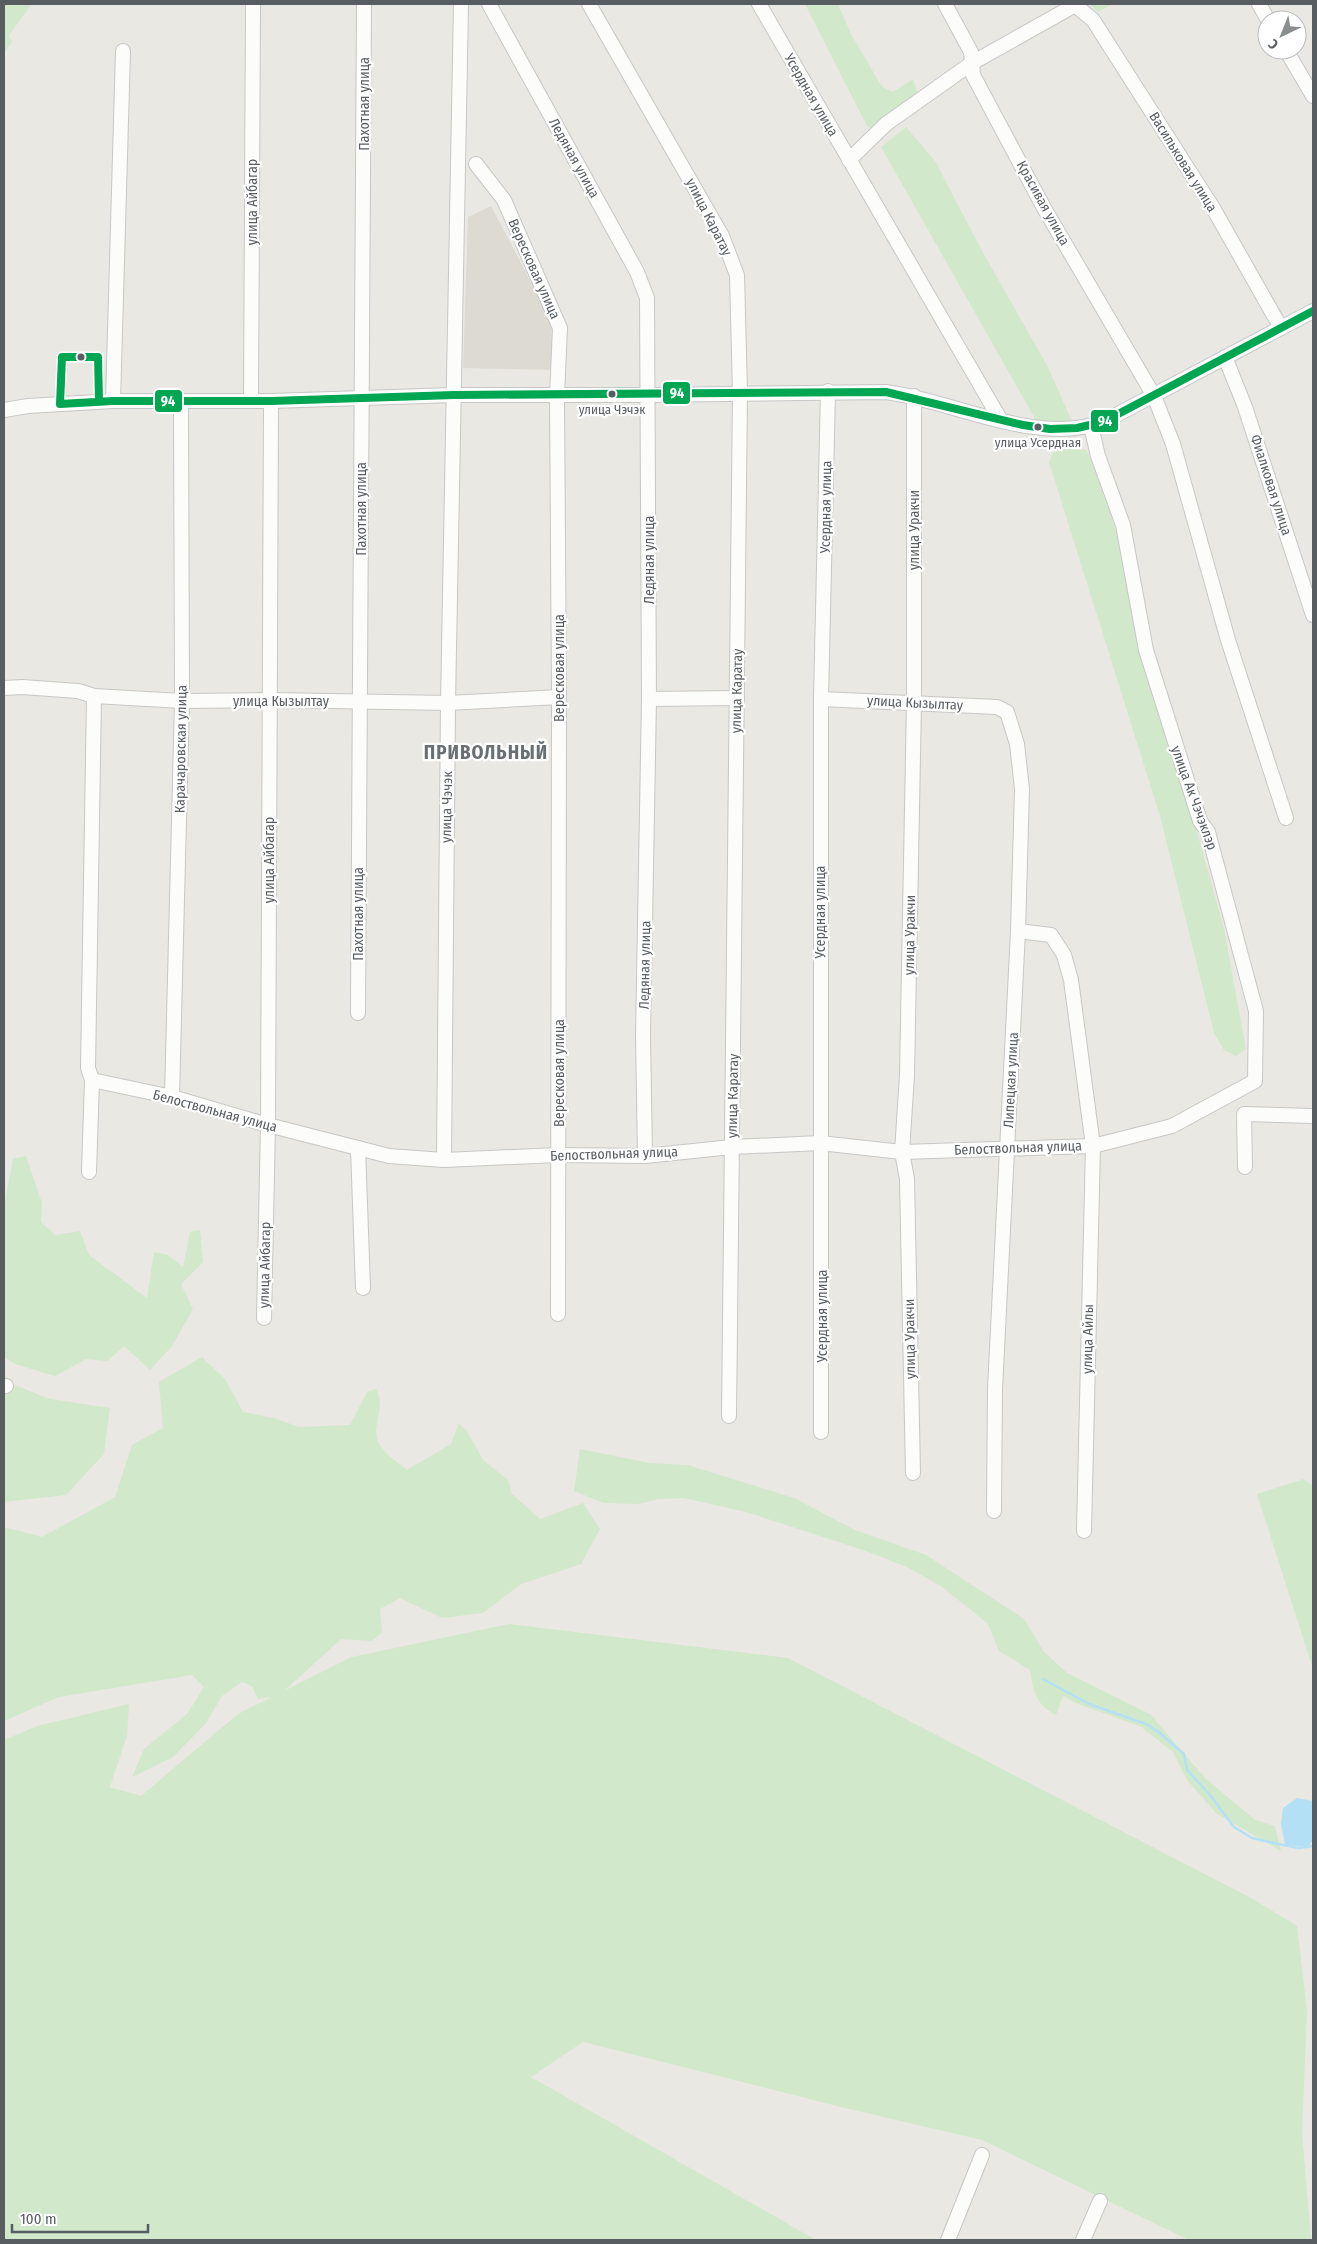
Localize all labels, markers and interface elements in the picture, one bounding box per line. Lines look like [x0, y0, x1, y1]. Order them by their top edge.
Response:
north arrow [1257, 10, 1307, 60]
text: С [1265, 35, 1282, 53]
street label: Усердная улица [780, 50, 842, 140]
street label: Пахотная улица [356, 57, 373, 151]
street label: Васильковая улица [1145, 109, 1221, 215]
street label: Ледяная улица [545, 115, 603, 201]
street label: Красивая улица [1013, 158, 1073, 248]
street label: улица Айбагар [244, 159, 261, 245]
street label: улица Каратау [682, 175, 736, 259]
street label: Вересковая улица [504, 216, 564, 322]
unlabelled marker [76, 352, 86, 362]
line badge: 94 [662, 381, 691, 405]
text: 94 [670, 385, 684, 402]
line badge: 94 [154, 389, 183, 413]
marker: улица Чэчэк [607, 389, 617, 399]
text: 94 [161, 393, 175, 410]
place label: улица Чэчэк [579, 402, 645, 417]
line badge: 94 [1090, 409, 1119, 433]
text: 94 [1098, 413, 1112, 430]
marker: улица Усердная [1033, 422, 1043, 432]
street label: Фиалковая улица [1247, 433, 1295, 538]
place label: улица Усердная [995, 435, 1081, 450]
street label: Усердная улица [817, 460, 835, 555]
street label: Пахотная улица [353, 462, 370, 556]
street label: улица Уракчи [906, 490, 923, 570]
street label: Ледяная улица [641, 516, 658, 604]
street label: Вересковая улица [551, 614, 568, 722]
street label: улица Каратау [728, 648, 746, 733]
street label: Карачаровская улица [171, 684, 191, 813]
street label: улица Кызылтау [867, 692, 964, 714]
street label: улица Кызылтау [233, 693, 330, 710]
district label: ПРИВОЛЬНЫЙ [424, 740, 548, 764]
street label: улица Ак Чэчэклэр [1167, 744, 1221, 852]
street label: улица Чэчэк [438, 771, 456, 843]
street label: улица Айбагар [261, 817, 278, 903]
street label: Усердная улица [812, 865, 829, 959]
street label: Пахотная улица [350, 867, 367, 961]
street label: улица Уракчи [901, 895, 919, 975]
street label: Ледяная улица [636, 920, 654, 1009]
street label: Вересковая улица [551, 1019, 568, 1127]
street label: Липецкая улица [1000, 1031, 1022, 1128]
street label: улица Каратау [724, 1053, 742, 1138]
street label: Белоствольная улица [151, 1086, 279, 1136]
street label: Белоствольная улица [954, 1137, 1082, 1159]
street label: Белоствольная улица [550, 1143, 678, 1165]
street label: улица Айбагар [256, 1222, 274, 1308]
street label: Усердная улица [814, 1269, 831, 1363]
street label: улица Уракчи [901, 1299, 919, 1379]
street label: улица Айлы [1079, 1304, 1097, 1374]
scale bar [12, 2202, 149, 2234]
text: 100 m [20, 2210, 57, 2228]

